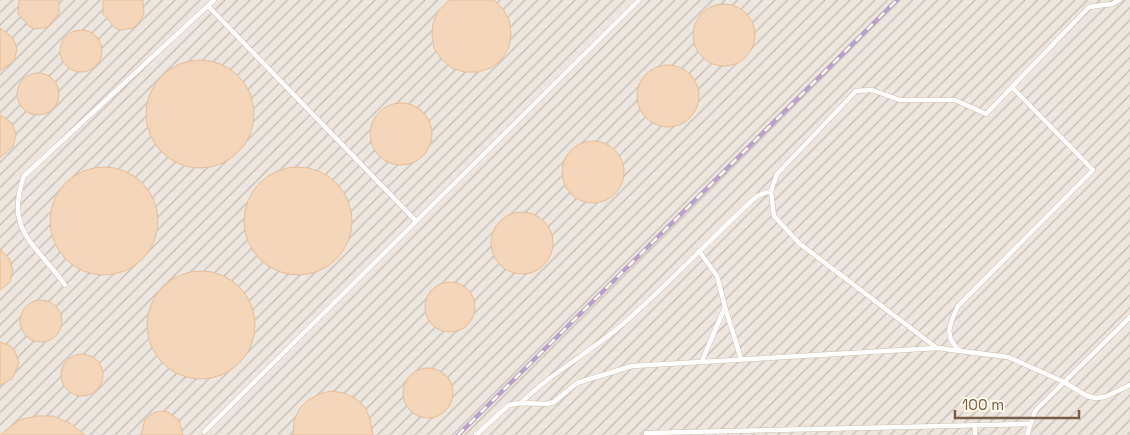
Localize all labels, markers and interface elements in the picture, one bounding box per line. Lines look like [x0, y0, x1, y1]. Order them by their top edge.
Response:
scale bar [955, 388, 1079, 420]
text: 100 m [962, 395, 1004, 414]

